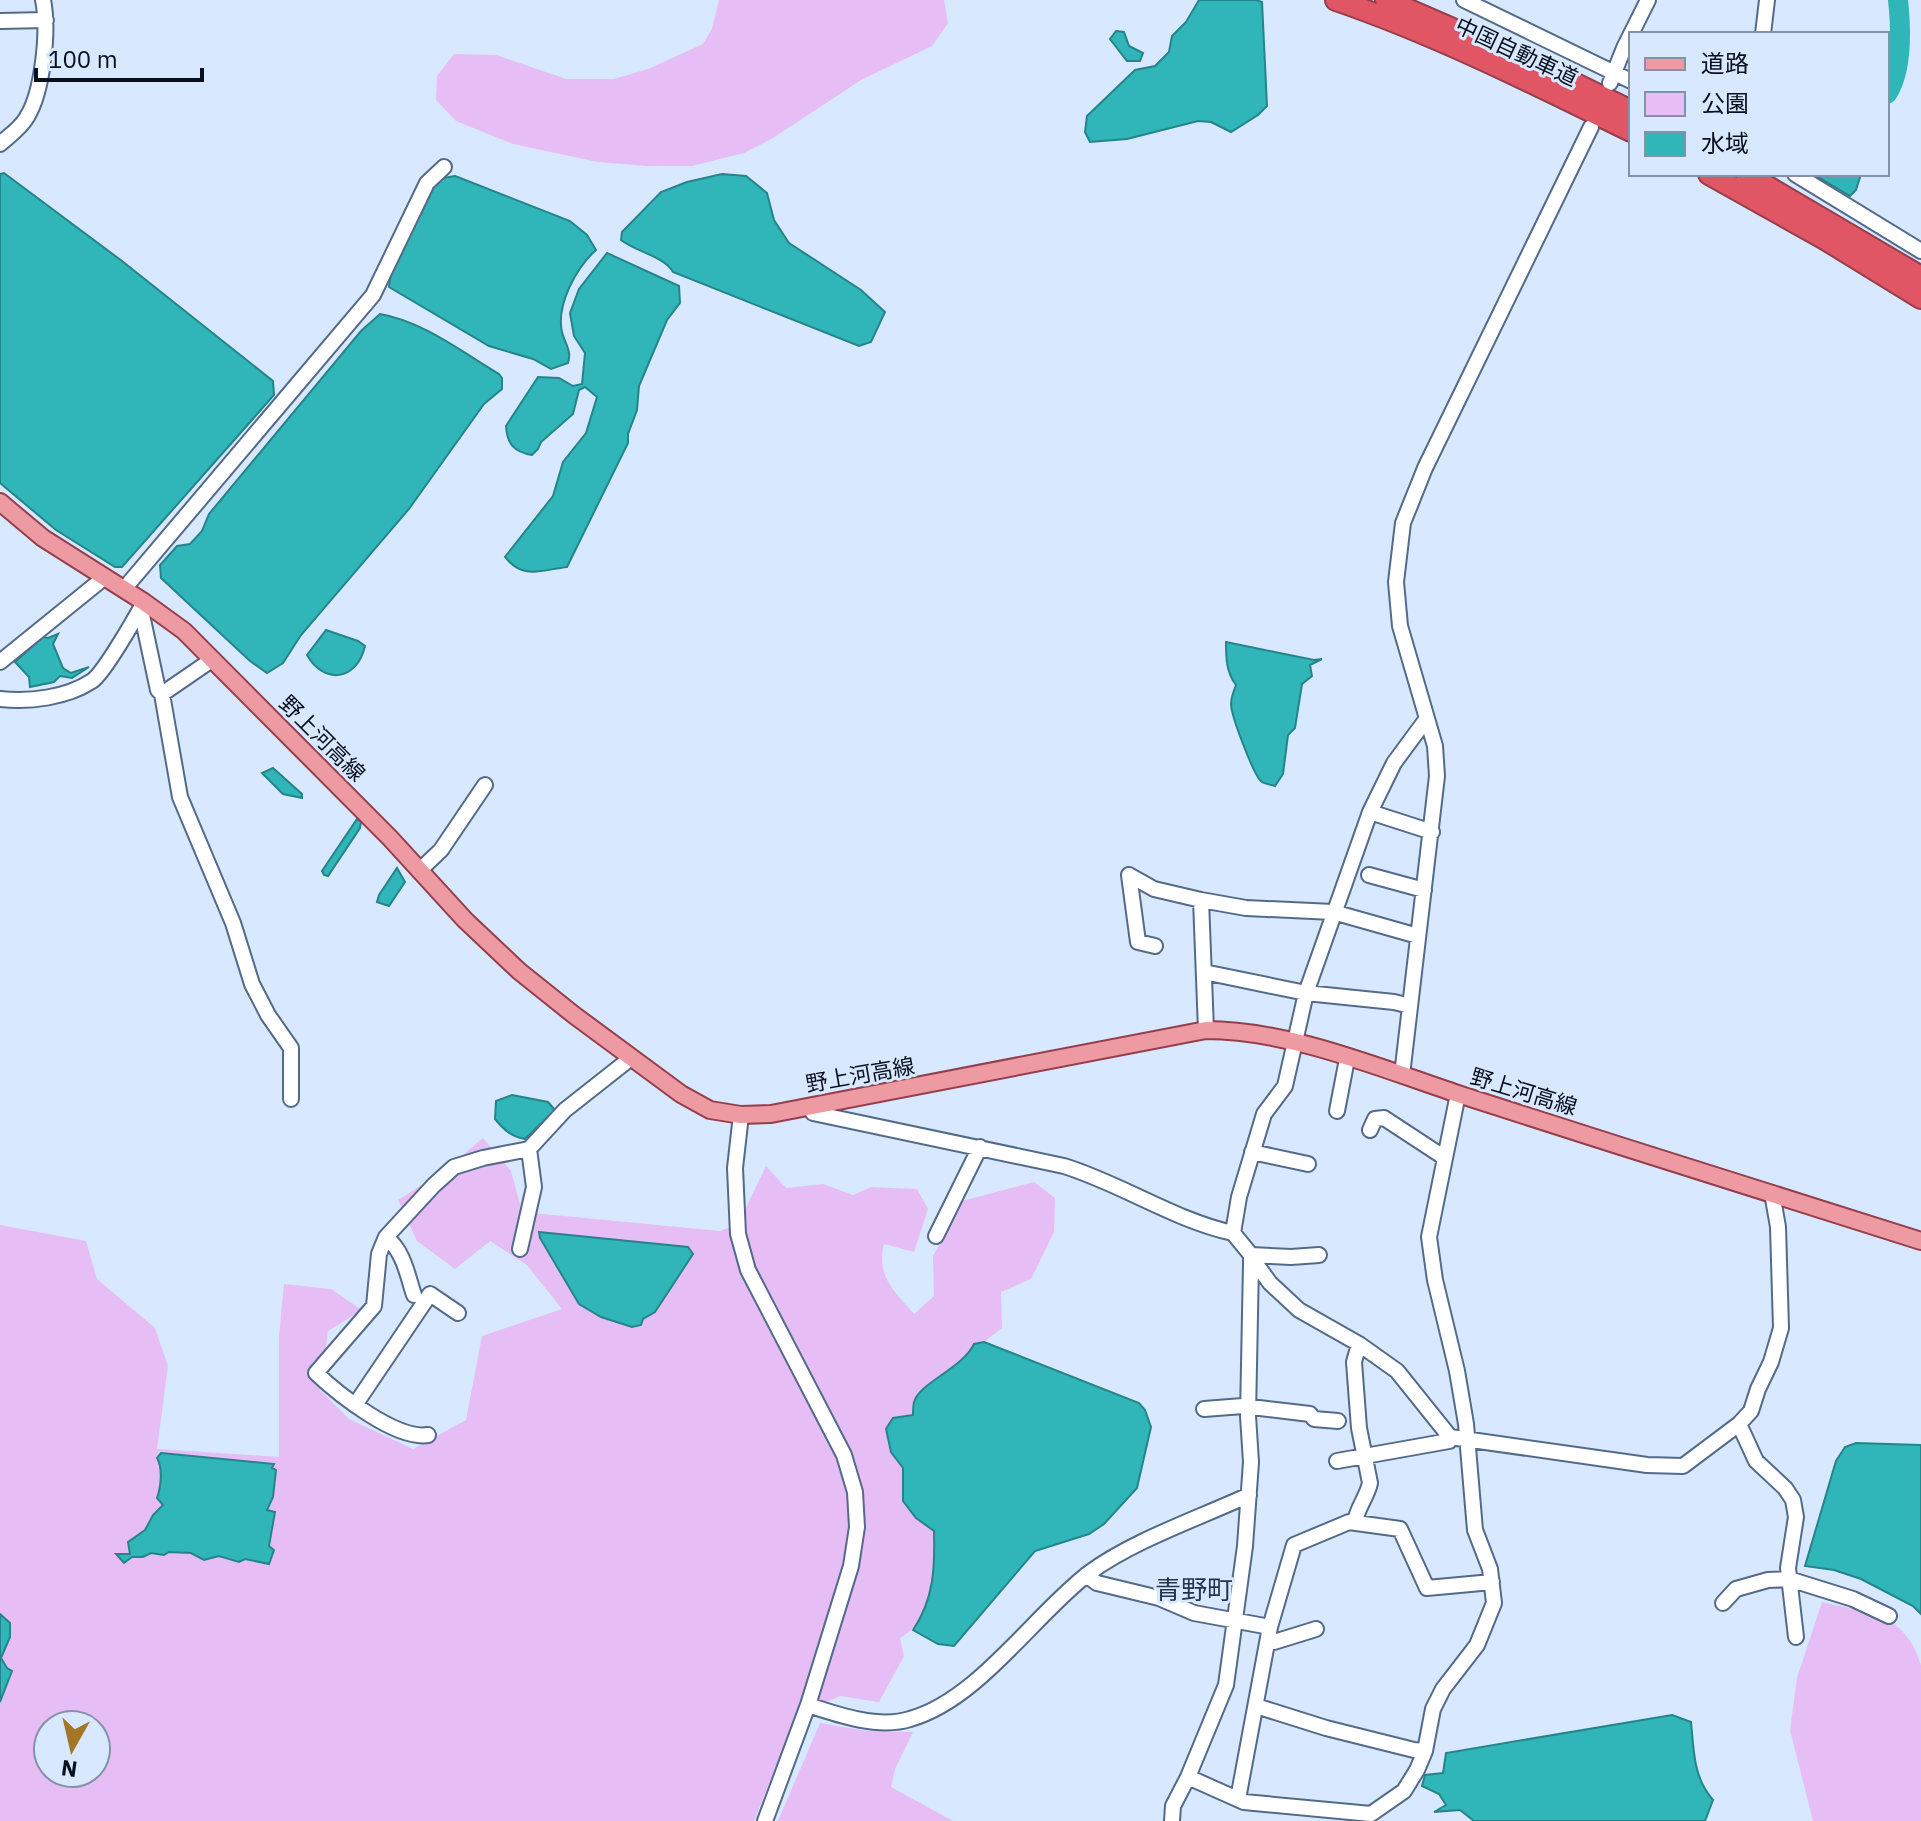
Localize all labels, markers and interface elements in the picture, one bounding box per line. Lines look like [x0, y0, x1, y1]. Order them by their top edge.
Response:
street label: 中国自動車道 [1451, 10, 1583, 92]
scale bar [36, 32, 202, 82]
legend [1629, 32, 1889, 176]
text: 100 m [48, 43, 118, 75]
text: 道路 [1701, 47, 1749, 79]
text: 公園 [1701, 87, 1749, 119]
text: 水域 [1701, 127, 1749, 159]
street label: 野上河高線 [274, 689, 372, 787]
street label: 野上河高線 [803, 1050, 917, 1098]
street label: 野上河高線 [1467, 1061, 1581, 1121]
district label: 青野町 [1155, 1572, 1233, 1606]
north arrow [32, 1709, 112, 1789]
text: N [59, 1754, 79, 1785]

